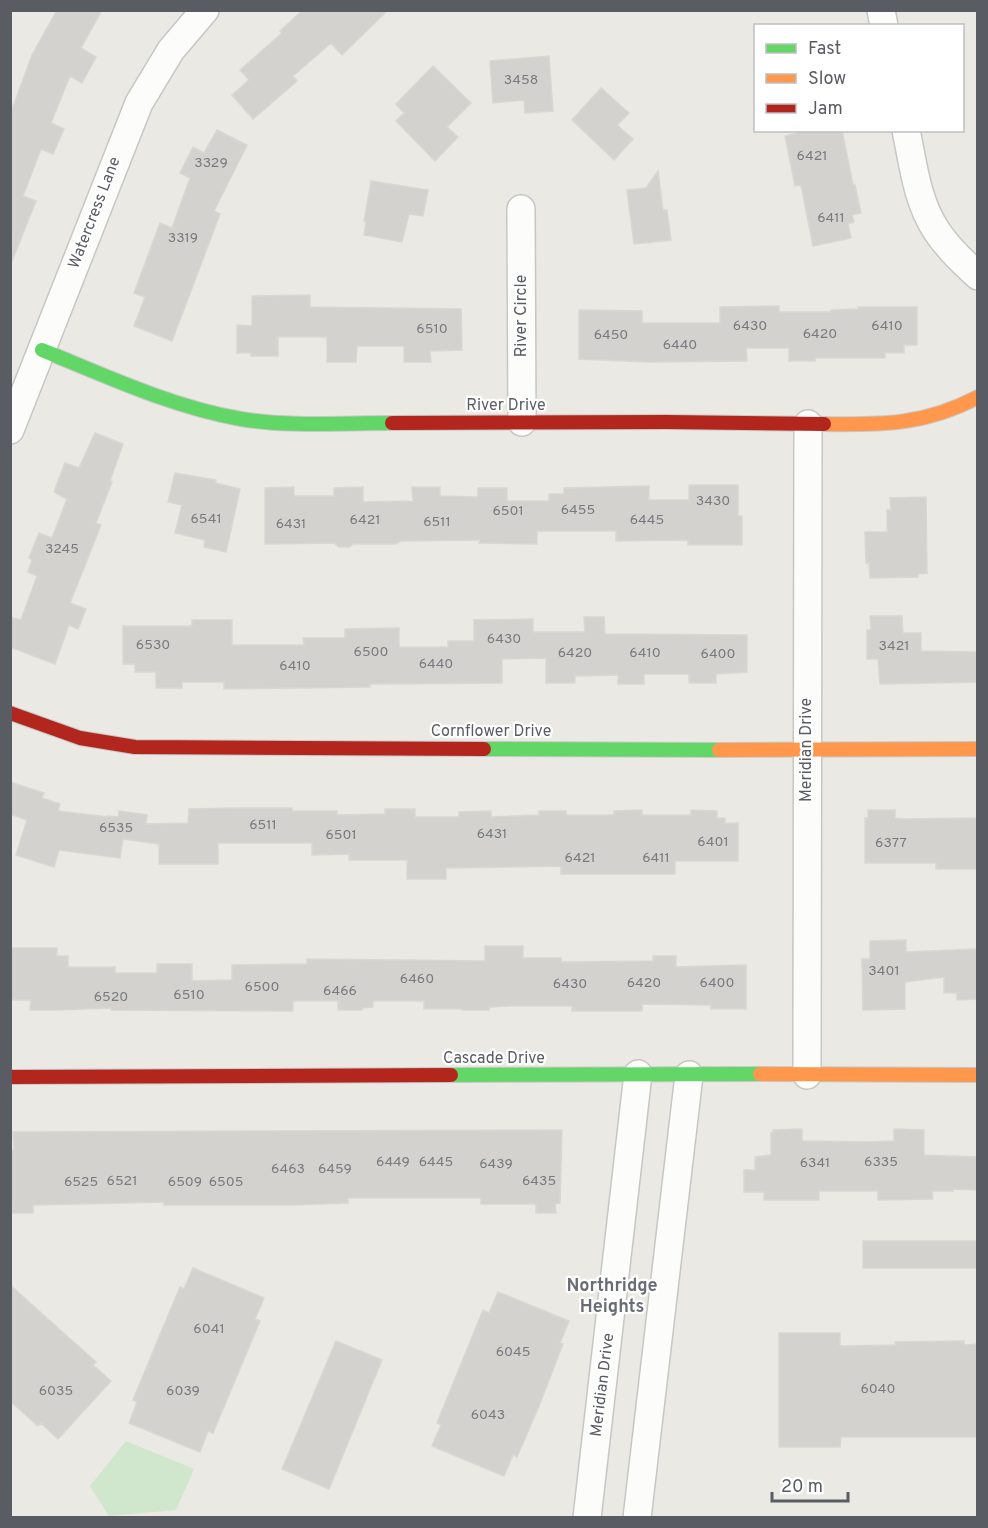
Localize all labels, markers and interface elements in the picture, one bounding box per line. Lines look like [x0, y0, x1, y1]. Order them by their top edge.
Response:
legend [754, 24, 964, 132]
text: Fast [808, 38, 841, 61]
text: Slow [808, 68, 846, 91]
house number: 3458 [504, 72, 538, 89]
text: Jam [808, 98, 843, 121]
house number: 6421 [797, 148, 827, 165]
street label: Watercress Lane [64, 154, 126, 272]
house number: 3329 [194, 155, 228, 172]
house number: 6411 [817, 210, 845, 227]
house number: 3319 [168, 230, 198, 247]
street label: River Circle [512, 275, 532, 357]
house number: 6430 [733, 318, 767, 335]
house number: 6410 [871, 318, 903, 335]
house number: 6510 [416, 321, 448, 338]
house number: 6420 [803, 326, 837, 343]
house number: 6450 [594, 327, 628, 344]
house number: 6440 [663, 337, 697, 354]
street label: River Drive [466, 396, 546, 416]
house number: 3430 [696, 493, 730, 510]
house number: 6455 [561, 502, 595, 519]
house number: 6501 [492, 503, 524, 520]
house number: 6541 [190, 511, 222, 528]
house number: 6421 [350, 512, 380, 529]
house number: 6445 [630, 512, 664, 529]
house number: 6511 [423, 514, 451, 531]
house number: 6431 [276, 516, 306, 533]
house number: 3245 [45, 541, 79, 558]
house number: 6430 [487, 631, 521, 648]
house number: 6530 [136, 637, 170, 654]
house number: 3421 [879, 638, 909, 655]
house number: 6500 [354, 644, 388, 661]
house number: 6420 [558, 645, 592, 662]
house number: 6410 [629, 645, 661, 662]
house number: 6400 [701, 646, 735, 663]
house number: 6440 [419, 656, 453, 673]
house number: 6410 [279, 658, 311, 675]
street label: Meridian Drive [797, 698, 817, 802]
street label: Cornflower Drive [431, 722, 551, 742]
house number: 6511 [249, 817, 277, 834]
house number: 6535 [99, 820, 133, 837]
house number: 6431 [477, 826, 507, 843]
house number: 6501 [325, 827, 357, 844]
house number: 6401 [697, 834, 729, 851]
house number: 6377 [875, 835, 907, 852]
house number: 6421 [565, 850, 595, 867]
house number: 6411 [642, 850, 670, 867]
house number: 3401 [868, 963, 900, 980]
house number: 6460 [400, 971, 434, 988]
house number: 6420 [627, 975, 661, 992]
house number: 6400 [700, 975, 734, 992]
house number: 6430 [553, 976, 587, 993]
house number: 6500 [245, 979, 279, 996]
house number: 6466 [323, 983, 357, 1000]
house number: 6510 [173, 987, 205, 1004]
house number: 6520 [94, 989, 128, 1006]
street label: Cascade Drive [443, 1049, 545, 1069]
house number: 6449 [376, 1154, 410, 1171]
house number: 6445 [419, 1154, 453, 1171]
house number: 6335 [864, 1154, 898, 1171]
house number: 6341 [800, 1155, 830, 1172]
house number: 6439 [479, 1156, 513, 1173]
house number: 6463 [271, 1161, 305, 1178]
house number: 6459 [318, 1161, 352, 1178]
house number: 6521 [107, 1173, 137, 1190]
house number: 6435 [522, 1173, 556, 1190]
house number: 6525 [64, 1174, 98, 1191]
house number: 6509 [168, 1174, 202, 1191]
house number: 6505 [209, 1174, 243, 1191]
district label: Northridge Heights [566, 1275, 658, 1319]
house number: 6041 [193, 1321, 225, 1338]
street label: Meridian Drive [587, 1332, 619, 1438]
house number: 6045 [496, 1344, 530, 1361]
house number: 6040 [860, 1381, 896, 1398]
house number: 6035 [39, 1383, 73, 1400]
house number: 6039 [166, 1383, 200, 1400]
house number: 6043 [471, 1407, 505, 1424]
scale bar [772, 1465, 848, 1503]
text: 20 m [781, 1476, 823, 1499]

